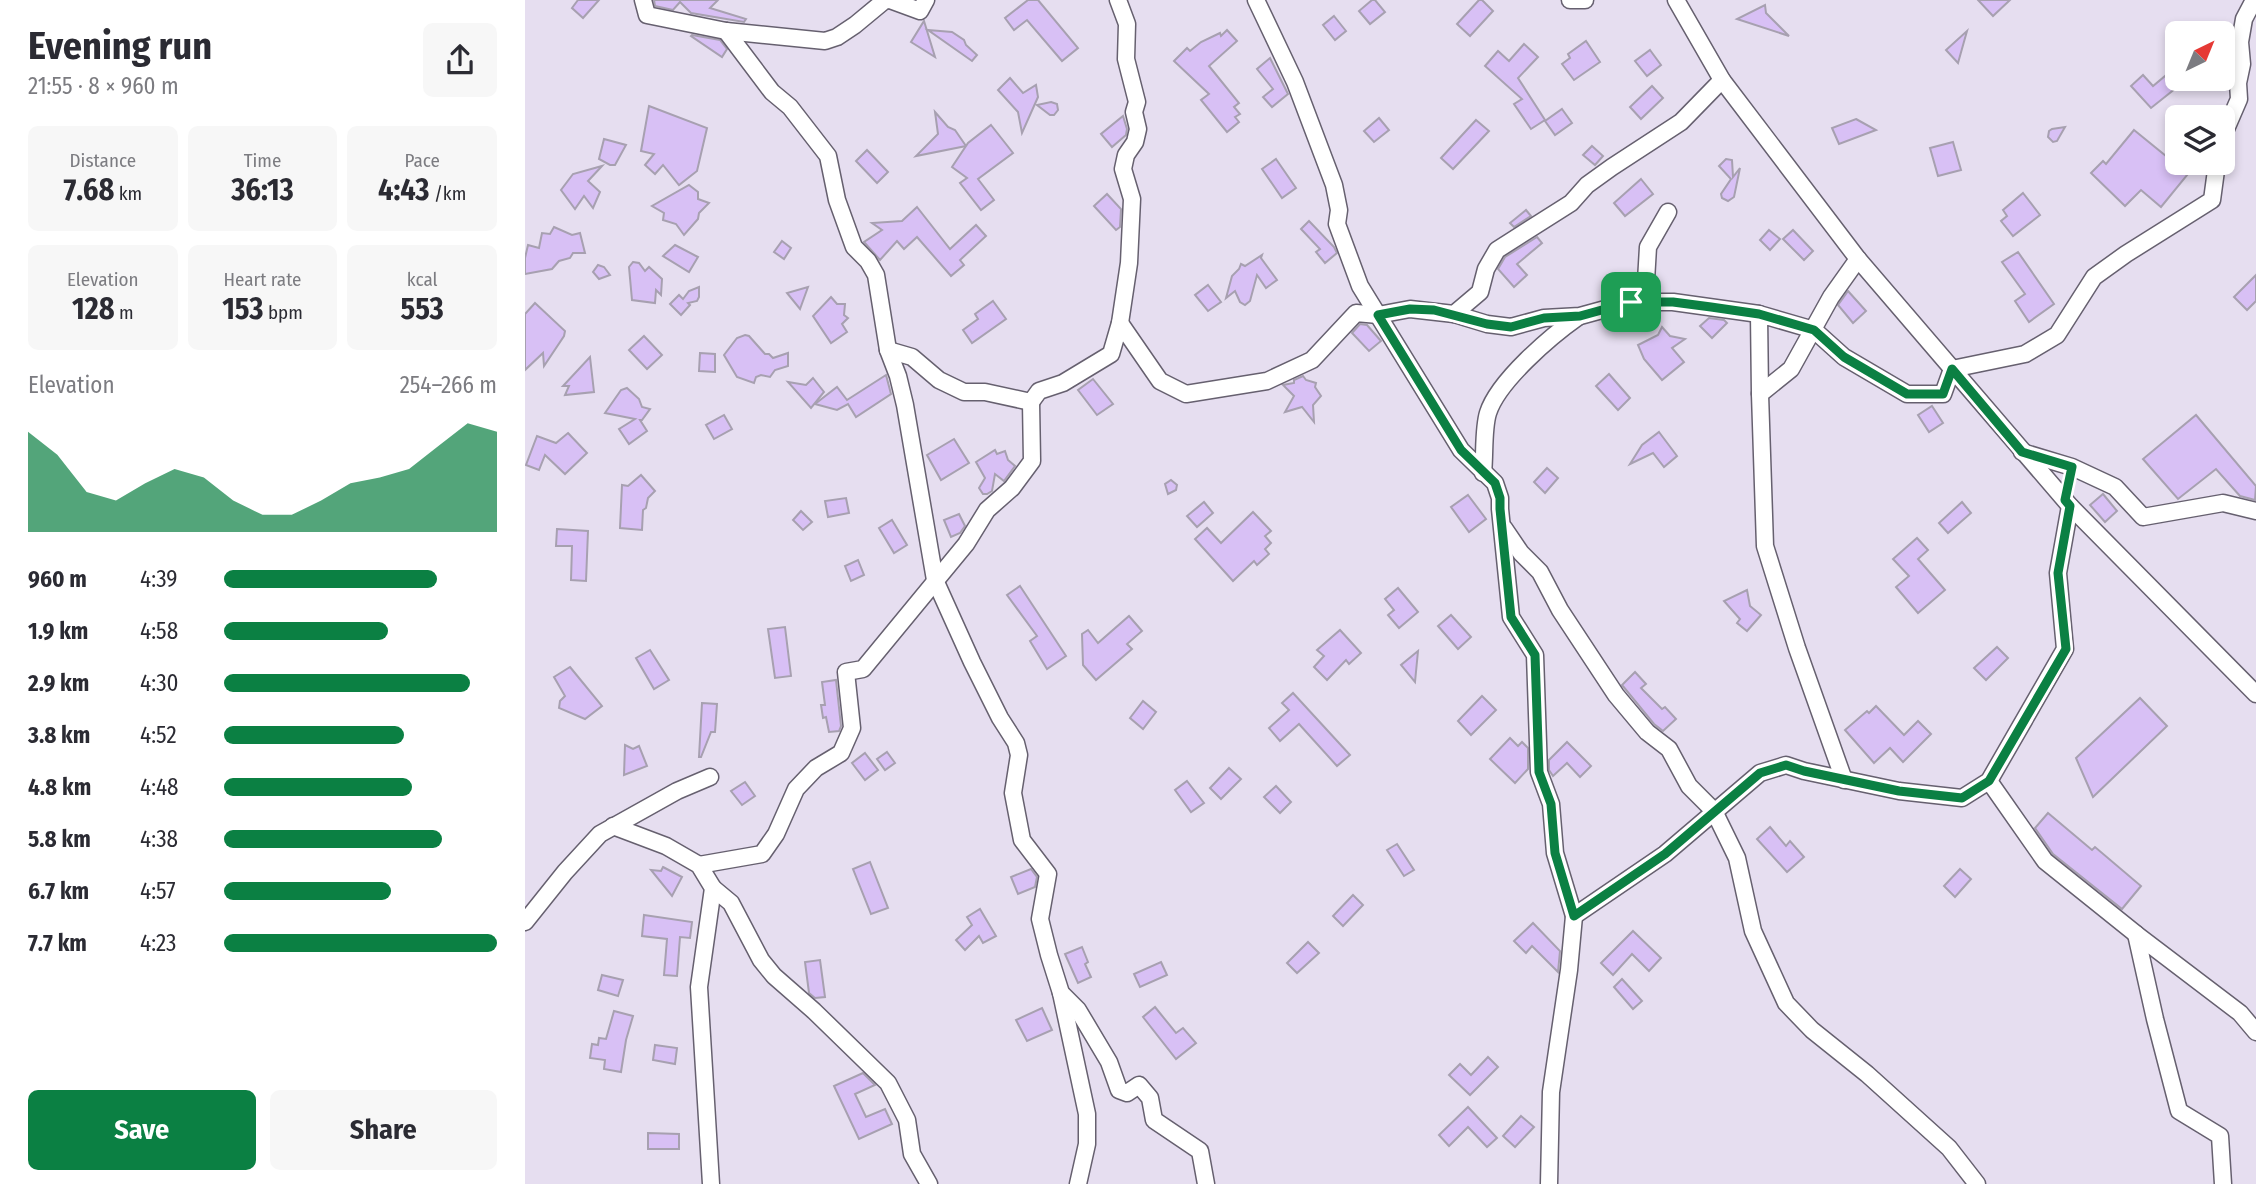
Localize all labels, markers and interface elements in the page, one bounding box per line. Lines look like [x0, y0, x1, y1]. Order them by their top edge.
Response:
north arrow [2165, 21, 2235, 91]
map controls [2165, 21, 2235, 175]
text: Evening run [28, 23, 212, 69]
button: share [423, 23, 497, 97]
text: 21:55 · 8 × 960 m [28, 72, 179, 100]
button: layers [2165, 105, 2235, 175]
text: Distance [70, 149, 136, 172]
text: Time [244, 149, 281, 172]
text: Pace [404, 149, 440, 172]
text: 7.68 [63, 172, 114, 208]
text: 36:13 [231, 172, 294, 208]
text: 4:43 [378, 172, 429, 208]
text: km [114, 182, 142, 205]
text: /km [429, 182, 466, 205]
text: Elevation [67, 268, 139, 291]
text: Heart rate [223, 268, 302, 291]
text: kcal [407, 268, 438, 291]
pin [1601, 272, 1661, 332]
icon: arrive [1612, 283, 1650, 321]
text: 128 [72, 291, 115, 327]
text: 153 [222, 291, 264, 327]
text: 553 [401, 291, 444, 327]
text: m [115, 301, 134, 324]
text: bpm [264, 301, 303, 324]
text: Elevation [28, 371, 115, 399]
text: 254–266 m [400, 371, 497, 399]
text: 960 m [28, 565, 87, 593]
text: 4:39 [140, 565, 178, 593]
text: 1.9 km [28, 617, 88, 645]
text: 4:58 [140, 617, 178, 645]
text: 2.9 km [28, 669, 89, 697]
text: 4:30 [140, 669, 179, 697]
text: 3.8 km [28, 721, 90, 749]
text: 4:52 [140, 721, 177, 749]
text: 4.8 km [28, 773, 91, 801]
text: 4:48 [140, 773, 179, 801]
text: 5.8 km [28, 825, 91, 853]
text: 4:38 [140, 825, 178, 853]
text: 6.7 km [28, 877, 89, 905]
text: 4:57 [140, 877, 176, 905]
text: 7.7 km [28, 929, 87, 957]
text: 4:23 [140, 929, 176, 957]
button: Save [28, 1090, 256, 1170]
button: Share [270, 1090, 497, 1170]

